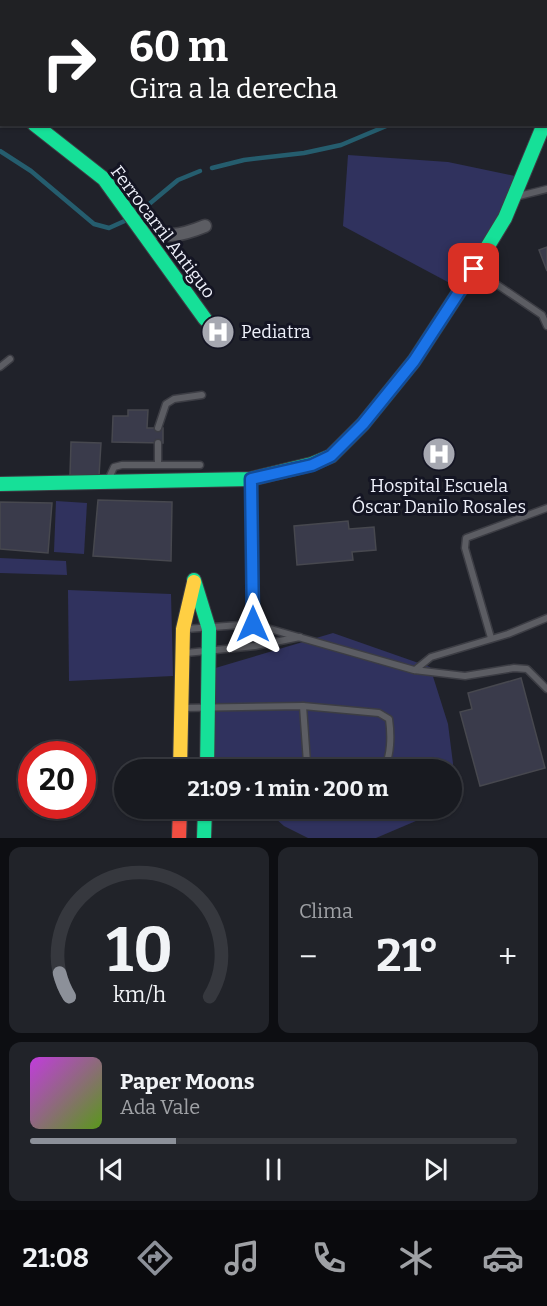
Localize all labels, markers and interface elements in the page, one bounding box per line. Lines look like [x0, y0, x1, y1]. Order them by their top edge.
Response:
text: 60 m [129, 22, 228, 72]
icon: right [30, 24, 108, 102]
text: Gira a la derecha [129, 73, 338, 105]
street label: Ferrocarril Antiguo [106, 161, 220, 303]
pin [448, 243, 499, 294]
icon: arrive [457, 252, 490, 285]
hospital icon: Pediatra [200, 314, 236, 350]
place label: Pediatra [241, 321, 311, 343]
hospital icon: Hospital Escuela Óscar Danilo Rosales [421, 436, 457, 472]
place label: Hospital Escuela Óscar Danilo Rosales [352, 475, 526, 518]
position arrow [221, 592, 285, 656]
speed limit sign: 20 [18, 741, 96, 819]
text: 21:09 · 1 min · 200 m [188, 775, 388, 802]
text: Clima [299, 899, 353, 923]
text: 10 [106, 913, 172, 988]
text: 21° [376, 929, 439, 983]
text: − [299, 937, 317, 977]
text: + [498, 937, 517, 977]
text: km/h [112, 982, 166, 1008]
text: Paper Moons [120, 1068, 255, 1095]
text: Ada Vale [120, 1095, 200, 1119]
icon: previous [95, 1153, 128, 1186]
icon: pause [257, 1153, 290, 1186]
icon: next [419, 1153, 452, 1186]
icon: directions [134, 1237, 176, 1279]
icon: music [221, 1237, 263, 1279]
icon: phone [308, 1237, 350, 1279]
icon: climate [395, 1237, 437, 1279]
icon: car [482, 1237, 524, 1279]
text: 21:08 [23, 1242, 89, 1274]

